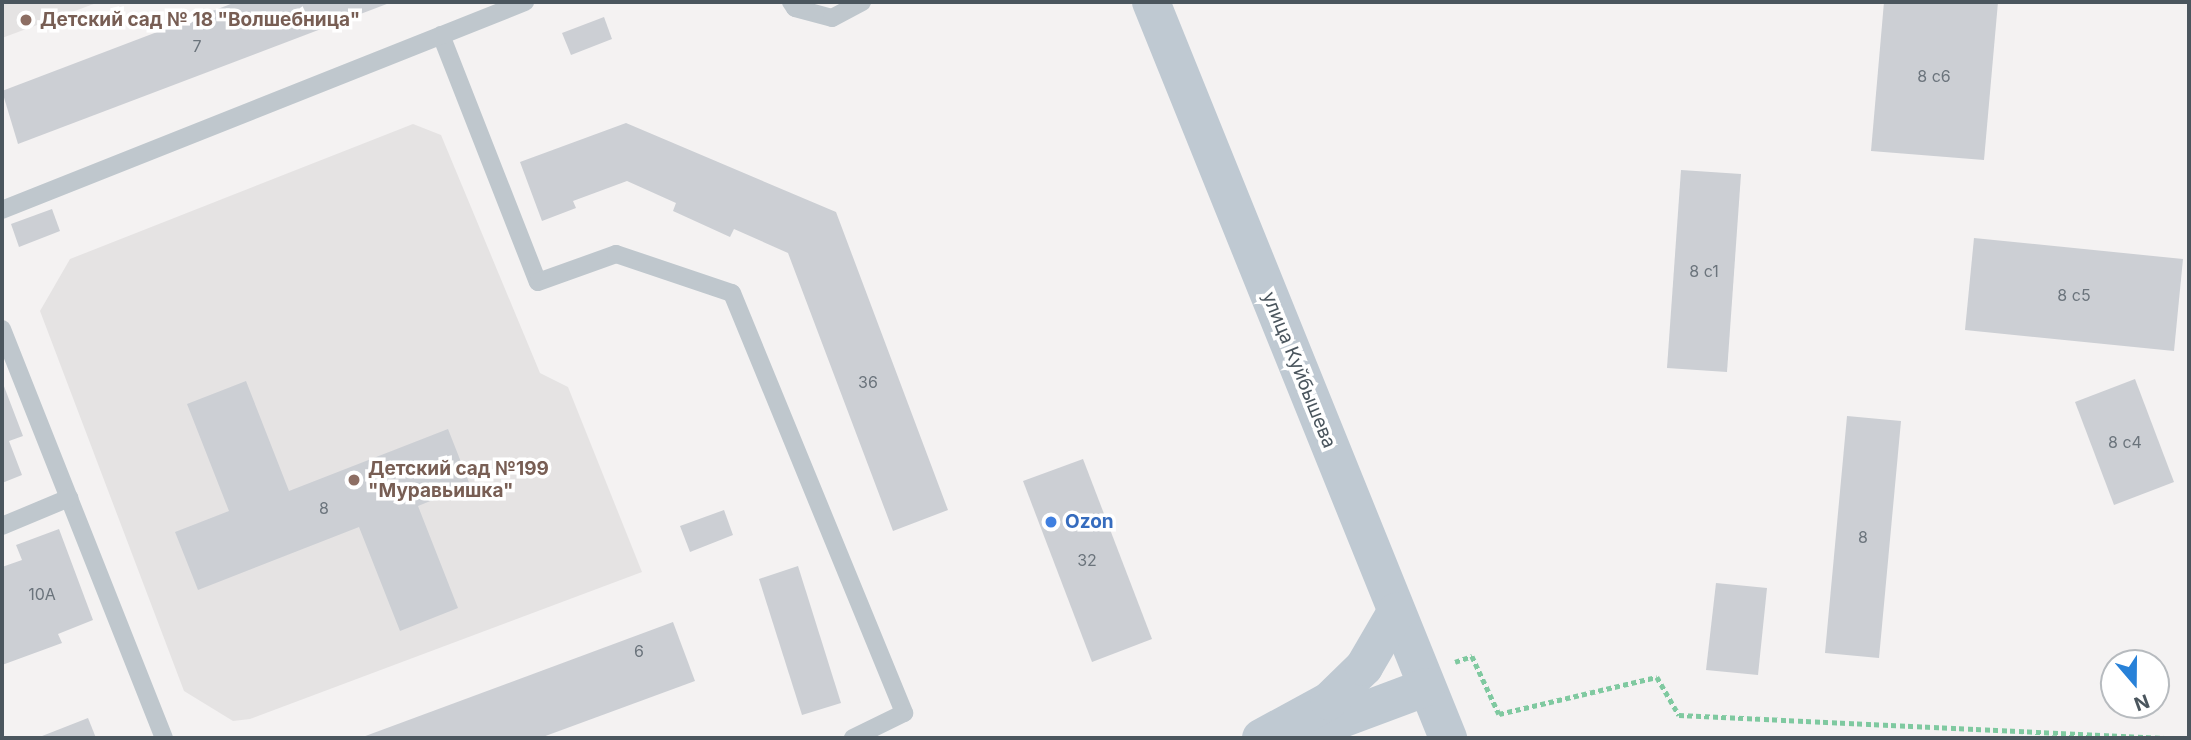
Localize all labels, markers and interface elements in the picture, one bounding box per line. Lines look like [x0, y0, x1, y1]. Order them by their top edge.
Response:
place label: Детский сад № 18 "Волшебница" [40, 9, 360, 31]
marker: Детский сад № 18 "Волшебница" [18, 12, 34, 28]
house number: 7 [192, 36, 202, 56]
house number: 8 с6 [1917, 66, 1951, 86]
house number: 8 с1 [1689, 261, 1719, 281]
house number: 8 с5 [2057, 285, 2091, 305]
street label: улица Куйбышева [1257, 288, 1341, 452]
house number: 36 [858, 372, 878, 392]
house number: 8 с4 [2108, 432, 2142, 452]
place label: Детский сад №199 "Муравьишка" [368, 458, 549, 502]
marker: Детский сад №199 "Муравьишка" [346, 472, 362, 488]
house number: 8 [319, 498, 329, 518]
place label: Ozon [1065, 511, 1114, 533]
marker: Ozon [1043, 514, 1059, 530]
house number: 8 [1858, 527, 1868, 547]
house number: 32 [1077, 550, 1097, 570]
house number: 10А [28, 584, 56, 604]
house number: 6 [634, 641, 644, 661]
north arrow [2100, 649, 2170, 719]
text: N [2131, 689, 2152, 716]

